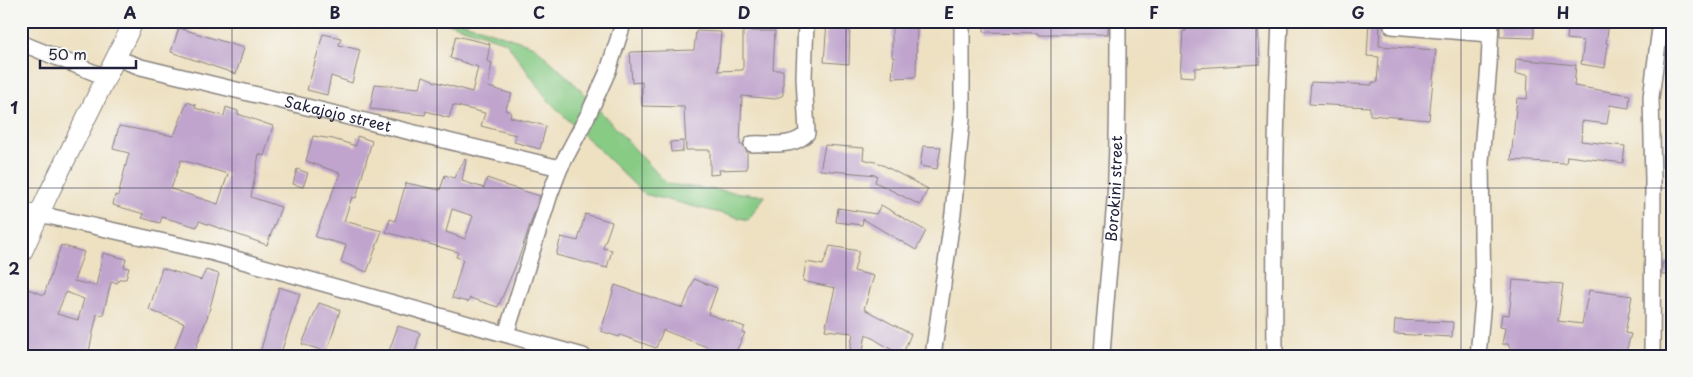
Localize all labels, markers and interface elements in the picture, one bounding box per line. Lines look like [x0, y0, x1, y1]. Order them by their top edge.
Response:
text: A [124, 0, 137, 24]
text: B [330, 0, 341, 24]
text: C [533, 0, 545, 24]
text: D [738, 0, 750, 24]
text: E [944, 0, 954, 24]
text: F [1149, 0, 1159, 24]
text: G [1351, 0, 1365, 24]
text: H [1557, 0, 1569, 24]
scale bar [40, 38, 136, 70]
text: 50 m [48, 42, 87, 65]
street label: Sakajojo street [282, 89, 394, 137]
text: 1 [10, 95, 18, 119]
street label: Borokini street [1099, 135, 1127, 242]
text: 2 [8, 256, 20, 280]

